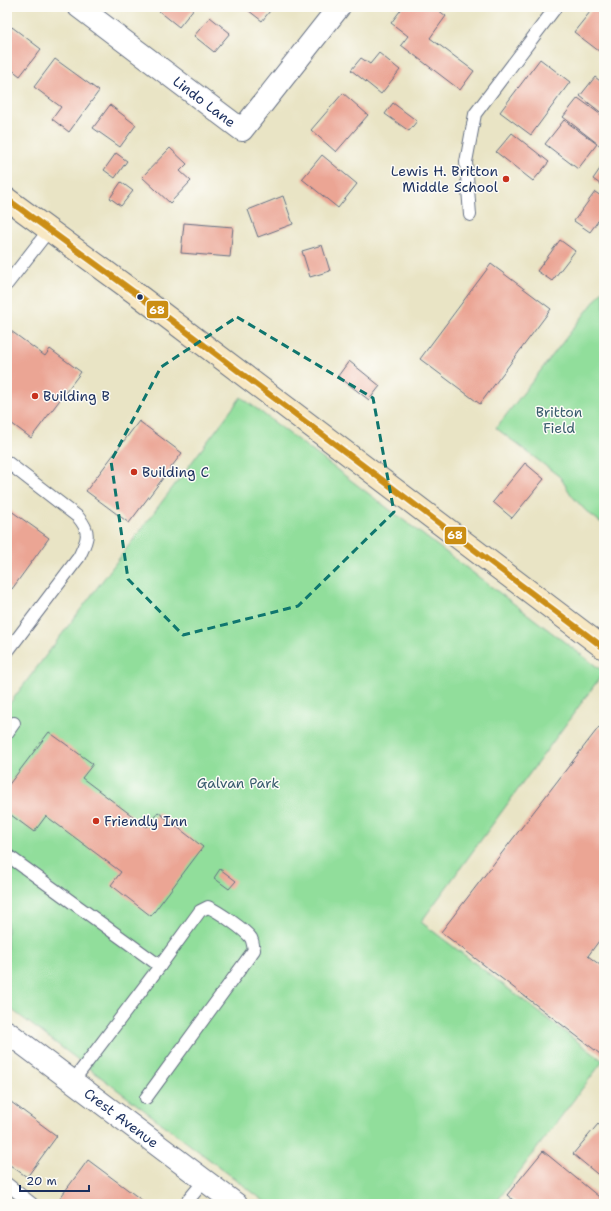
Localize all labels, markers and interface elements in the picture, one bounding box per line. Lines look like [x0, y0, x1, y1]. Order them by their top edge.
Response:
street label: Lindo Lane [169, 72, 239, 131]
place label: Lewis H. Britton Middle School [391, 162, 499, 196]
marker: Lewis H. Britton Middle School [501, 174, 511, 184]
unlabelled marker [135, 292, 145, 302]
line badge: 68 [146, 300, 169, 319]
text: 68 [149, 303, 165, 318]
place label: Building B [43, 387, 110, 405]
marker: Building B [30, 391, 40, 401]
park label: Britton Field [536, 403, 583, 437]
place label: Building C [142, 463, 209, 481]
marker: Building C [129, 467, 139, 477]
line badge: 68 [444, 526, 467, 545]
text: 68 [447, 528, 463, 543]
park label: Galvan Park [197, 774, 279, 792]
place label: Friendly Inn [104, 812, 188, 830]
marker: Friendly Inn [91, 816, 101, 826]
street label: Crest Avenue [80, 1084, 162, 1152]
scale bar [20, 1167, 89, 1193]
text: 20 m [26, 1173, 57, 1189]

